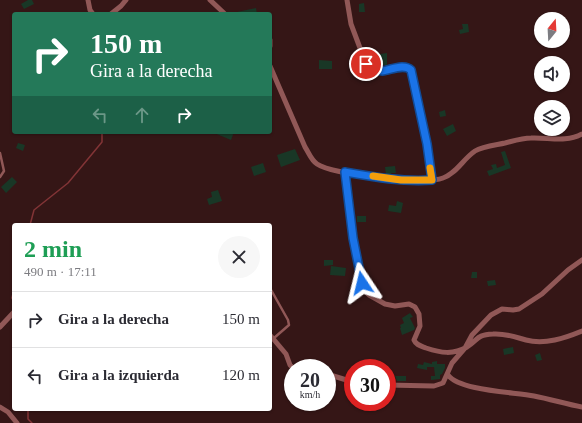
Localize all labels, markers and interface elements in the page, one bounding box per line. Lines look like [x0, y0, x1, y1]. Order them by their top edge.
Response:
north arrow [534, 12, 570, 48]
map controls [534, 12, 570, 136]
icon: right [24, 28, 76, 80]
text: 150 m [90, 28, 162, 59]
pin [349, 47, 383, 81]
icon: arrive [355, 53, 377, 75]
button: sound [534, 56, 570, 92]
text: Gira a la derecha [90, 61, 212, 81]
button: layers [534, 100, 570, 136]
icon: left [89, 104, 111, 126]
icon: ahead [131, 104, 153, 126]
icon: right [173, 104, 195, 126]
text: 2 min [24, 236, 82, 262]
button: close [218, 236, 260, 278]
position arrow [341, 262, 383, 304]
text: 490 m · 17:11 [24, 264, 97, 279]
icon: right [24, 309, 46, 331]
text: Gira a la derecha [58, 311, 169, 327]
text: 150 m [222, 311, 260, 327]
speed limit sign: 30 [344, 359, 396, 411]
icon: left [24, 365, 46, 387]
text: Gira a la izquierda [58, 367, 179, 383]
text: 120 m [222, 367, 260, 383]
text: 20 [300, 369, 320, 391]
text: km/h [300, 389, 320, 400]

